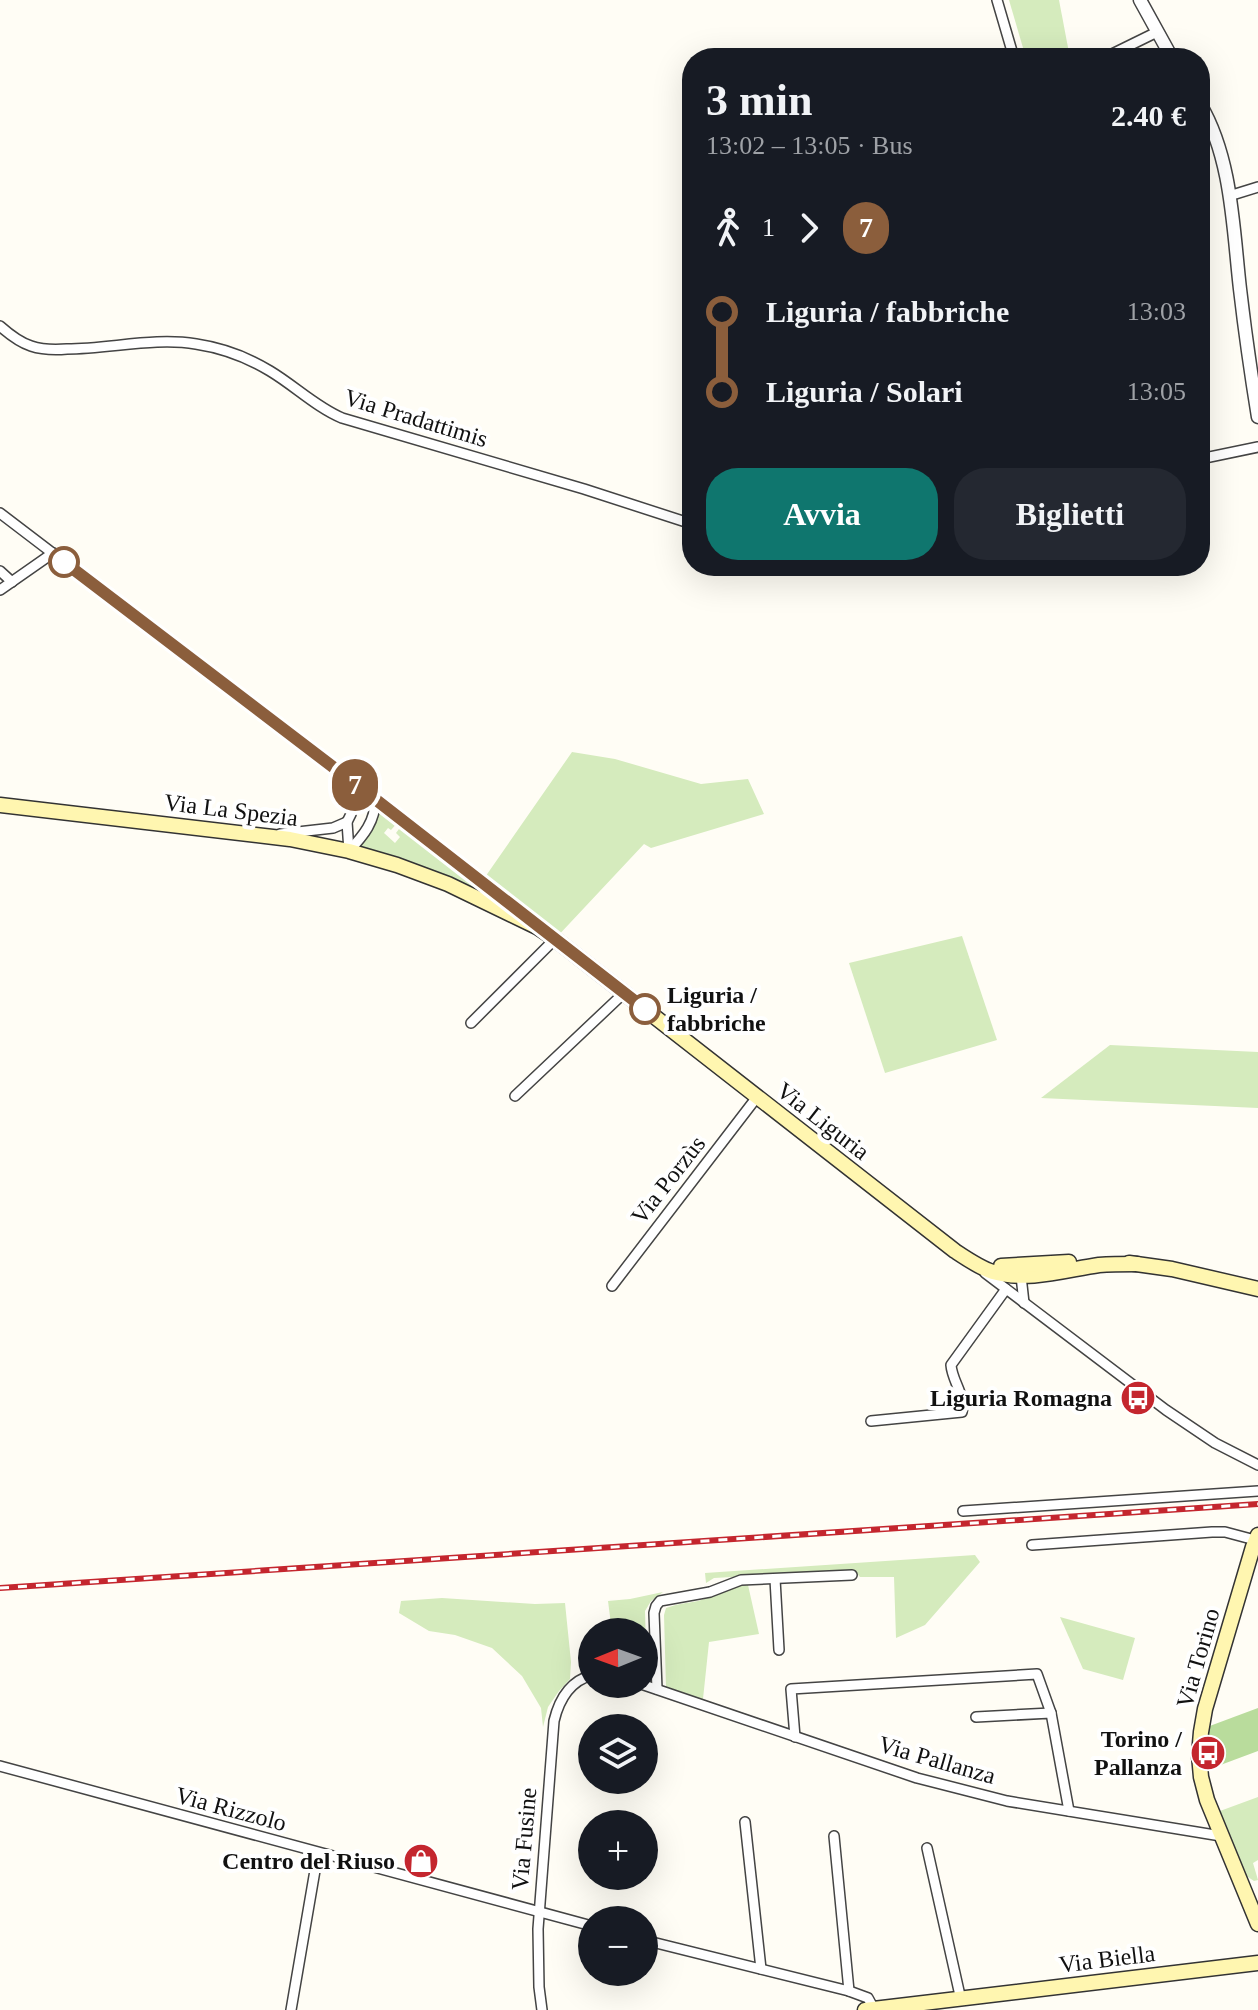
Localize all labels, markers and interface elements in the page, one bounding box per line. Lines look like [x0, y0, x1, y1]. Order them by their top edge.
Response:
text: 3 min [706, 76, 812, 125]
text: 2.40 € [1111, 99, 1186, 132]
text: 13:02 – 13:05 · Bus [706, 131, 913, 160]
icon: walk [706, 206, 750, 250]
icon: forward [787, 206, 831, 250]
text: 7 [859, 212, 873, 243]
text: 1 [762, 213, 775, 242]
text: Liguria / fabbriche [766, 295, 1009, 328]
text: 13:03 [1127, 297, 1186, 326]
text: Liguria / Solari [766, 375, 963, 408]
text: 13:05 [1127, 377, 1186, 406]
street label: Via Pradattimis [341, 384, 491, 452]
button: Avvia [706, 468, 938, 560]
button: Biglietti [954, 468, 1186, 560]
unlabelled marker [49, 547, 79, 577]
line badge: 7 [329, 759, 381, 811]
text: 7 [348, 769, 362, 800]
street label: Via La Spezia [163, 789, 300, 831]
place label: Liguria / fabbriche [667, 982, 766, 1036]
marker: Liguria / fabbriche [630, 994, 660, 1024]
street label: Via Liguria [772, 1077, 875, 1165]
street label: Via Porzùs [626, 1131, 710, 1229]
bus stop icon: Liguria Romagna [1119, 1379, 1157, 1417]
place label: Liguria Romagna [930, 1385, 1112, 1411]
street label: Via Torino [1171, 1605, 1225, 1711]
north arrow [578, 1618, 658, 1698]
map controls [578, 1618, 658, 1986]
button: layers [578, 1714, 658, 1794]
place label: Torino / Pallanza [1094, 1726, 1182, 1780]
street label: Via Pallanza [875, 1731, 999, 1789]
bus stop icon: Torino / Pallanza [1189, 1734, 1227, 1772]
street label: Via Rizzolo [173, 1782, 289, 1836]
street label: Via Fusine [507, 1786, 541, 1892]
button: + [578, 1810, 658, 1890]
shop icon: Centro del Riuso [402, 1842, 440, 1880]
place label: Centro del Riuso [222, 1848, 395, 1874]
button: − [578, 1906, 658, 1986]
street label: Via Biella [1058, 1940, 1157, 1978]

